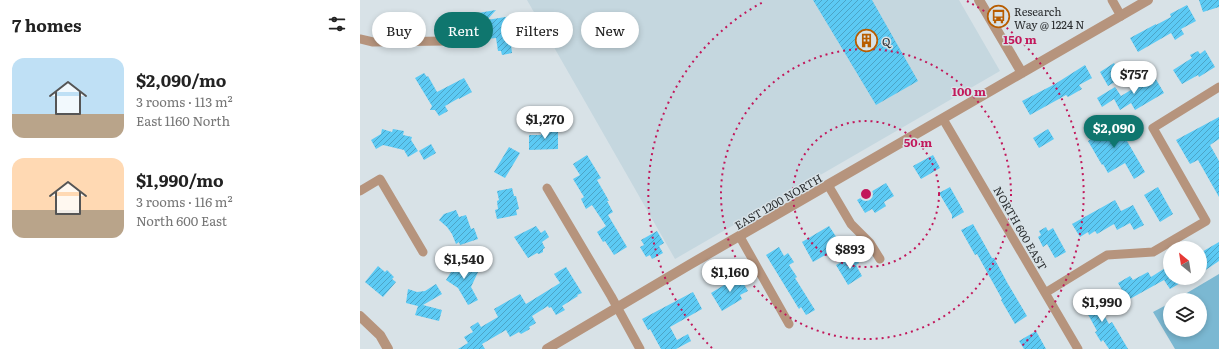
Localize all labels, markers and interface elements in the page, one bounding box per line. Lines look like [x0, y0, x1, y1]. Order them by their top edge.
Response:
place label: Research Way @ 1224 N [1014, 3, 1084, 32]
bus stop icon: Research Way @ 1224 N [986, 4, 1012, 30]
text: 7 homes [12, 12, 82, 37]
chip: Buy [372, 12, 426, 48]
chip: Rent [434, 12, 493, 48]
chip: Filters [501, 12, 573, 48]
chip: New [581, 12, 639, 48]
icon: filters [326, 13, 348, 35]
building icon: Q [853, 28, 879, 54]
text: 150 m [1003, 30, 1037, 48]
place label: Q [882, 33, 892, 49]
pin: $757 [1110, 61, 1158, 95]
text: $757 [1120, 64, 1148, 83]
text: $2,090/mo [136, 67, 226, 92]
icon: home [44, 74, 92, 122]
text: 100 m [952, 82, 986, 100]
text: 3 rooms · 113 m² [136, 92, 233, 111]
pin: $1,270 [512, 106, 578, 140]
text: $1,270 [525, 109, 565, 128]
text: East 1160 North [136, 111, 230, 130]
pin: $2,090 [1081, 115, 1147, 149]
text: $2,090 [1093, 118, 1135, 137]
text: 50 m [904, 133, 932, 151]
text: $1,990/mo [136, 167, 224, 192]
street label: EAST 1200 NORTH [731, 169, 825, 233]
icon: home [44, 174, 92, 222]
street label: NORTH 600 EAST [990, 183, 1052, 273]
centre of rings [859, 187, 873, 201]
text: 3 rooms · 116 m² [136, 192, 233, 211]
text: North 600 East [136, 211, 227, 230]
pin: $893 [826, 236, 874, 270]
text: $893 [835, 239, 865, 258]
north arrow [1163, 241, 1207, 285]
map controls [1163, 241, 1207, 337]
pin: $1,540 [431, 246, 497, 280]
text: $1,540 [444, 249, 484, 268]
pin: $1,160 [697, 259, 763, 293]
text: $1,160 [711, 262, 749, 281]
pin: $1,990 [1069, 289, 1135, 323]
text: $1,990 [1082, 292, 1122, 311]
button: layers [1163, 293, 1207, 337]

